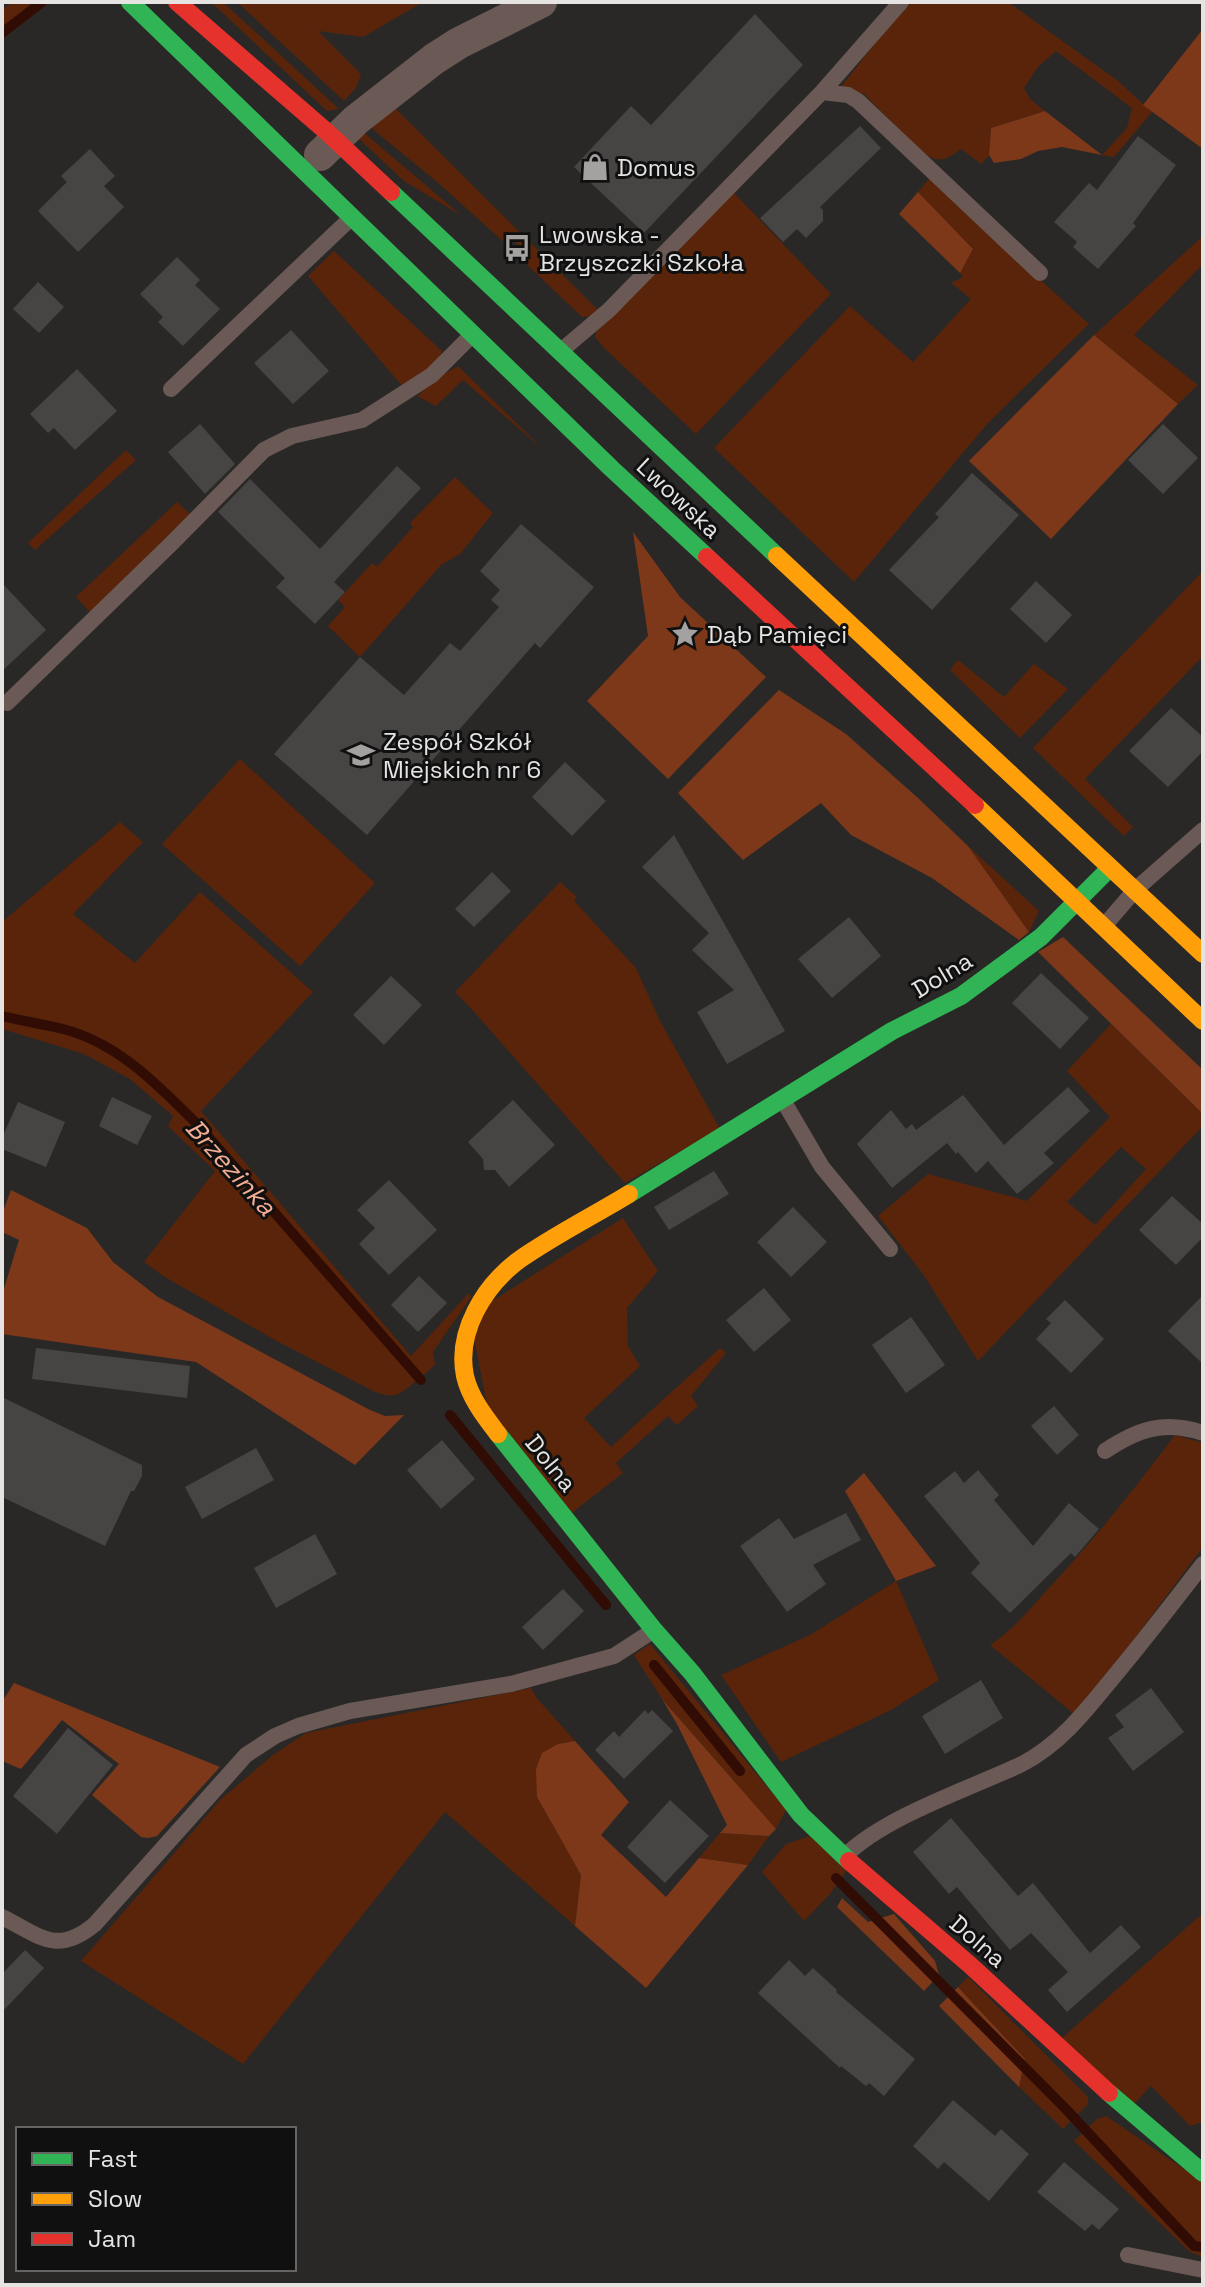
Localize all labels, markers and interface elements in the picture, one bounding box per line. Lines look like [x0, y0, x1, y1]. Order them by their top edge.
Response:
shop icon: Domus [580, 152, 610, 182]
place label: Domus [617, 152, 696, 183]
place label: Lwowska - Brzyszczki Szkoła [539, 219, 744, 278]
bus stop icon: Lwowska - Brzyszczki Szkoła [502, 233, 532, 263]
street label: Lwowska [630, 451, 728, 545]
place icon: Dąb Pamięci [670, 619, 700, 649]
place label: Dąb Pamięci [707, 619, 847, 650]
place label: Zespół Szkół Miejskich nr 6 [383, 726, 541, 785]
school or university icon: Zespół Szkół Miejskich nr 6 [346, 740, 376, 770]
street label: Dolna [906, 945, 978, 1005]
water label: Brzezinka [178, 1111, 284, 1224]
street label: Dolna [518, 1428, 584, 1498]
street label: Dolna [943, 1908, 1013, 1974]
legend [16, 2127, 296, 2271]
text: Fast [88, 2143, 138, 2174]
text: Slow [88, 2183, 142, 2214]
text: Jam [88, 2223, 136, 2254]

